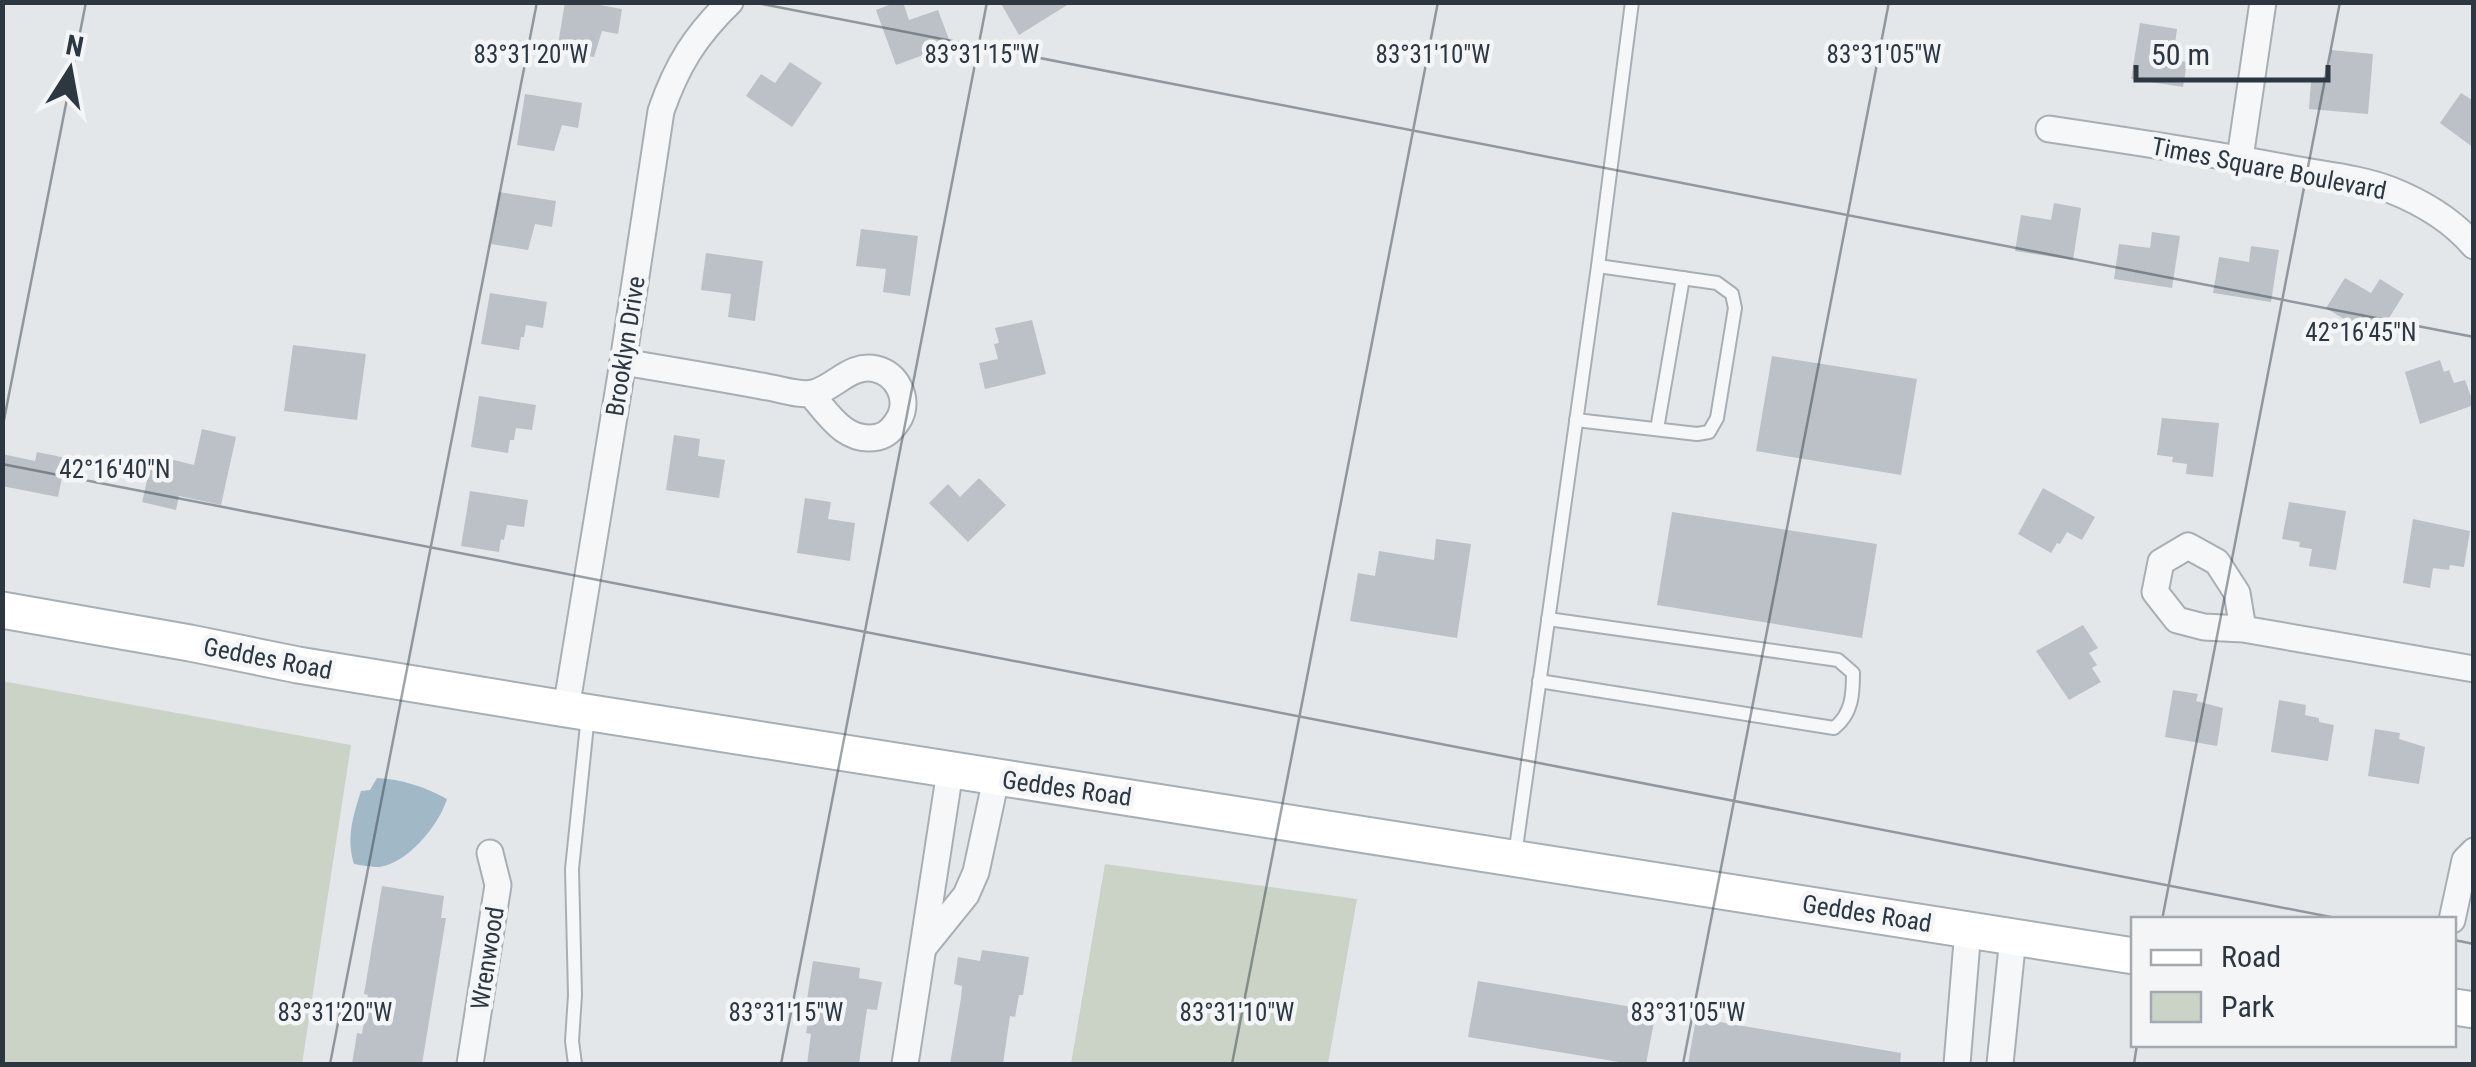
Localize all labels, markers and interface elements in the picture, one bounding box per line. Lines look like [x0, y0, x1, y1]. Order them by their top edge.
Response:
north arrow [20, 20, 120, 120]
scale bar [2136, 20, 2328, 82]
text: N [63, 28, 86, 64]
text: 50 m [2151, 37, 2210, 72]
text: 83°31'20"W [474, 40, 588, 69]
text: 83°31'15"W [925, 40, 1039, 69]
text: 83°31'10"W [1376, 40, 1490, 69]
text: 83°31'05"W [1827, 40, 1941, 69]
street label: Times Square Boulevard [2149, 131, 2389, 205]
street label: Brooklyn Drive [600, 274, 651, 418]
text: 42°16'45"N [2305, 318, 2417, 347]
text: 42°16'40"N [59, 455, 171, 484]
street label: Geddes Road [201, 632, 335, 685]
street label: Geddes Road [1000, 765, 1133, 812]
street label: Geddes Road [1800, 889, 1934, 938]
street label: Wrenwood [465, 905, 510, 1012]
legend [2131, 917, 2456, 1047]
text: Road [2221, 939, 2281, 974]
text: Park [2221, 989, 2275, 1024]
text: 83°31'20"W [278, 998, 392, 1027]
text: 83°31'15"W [729, 998, 843, 1027]
text: 83°31'10"W [1180, 998, 1294, 1027]
text: 83°31'05"W [1631, 998, 1745, 1027]

